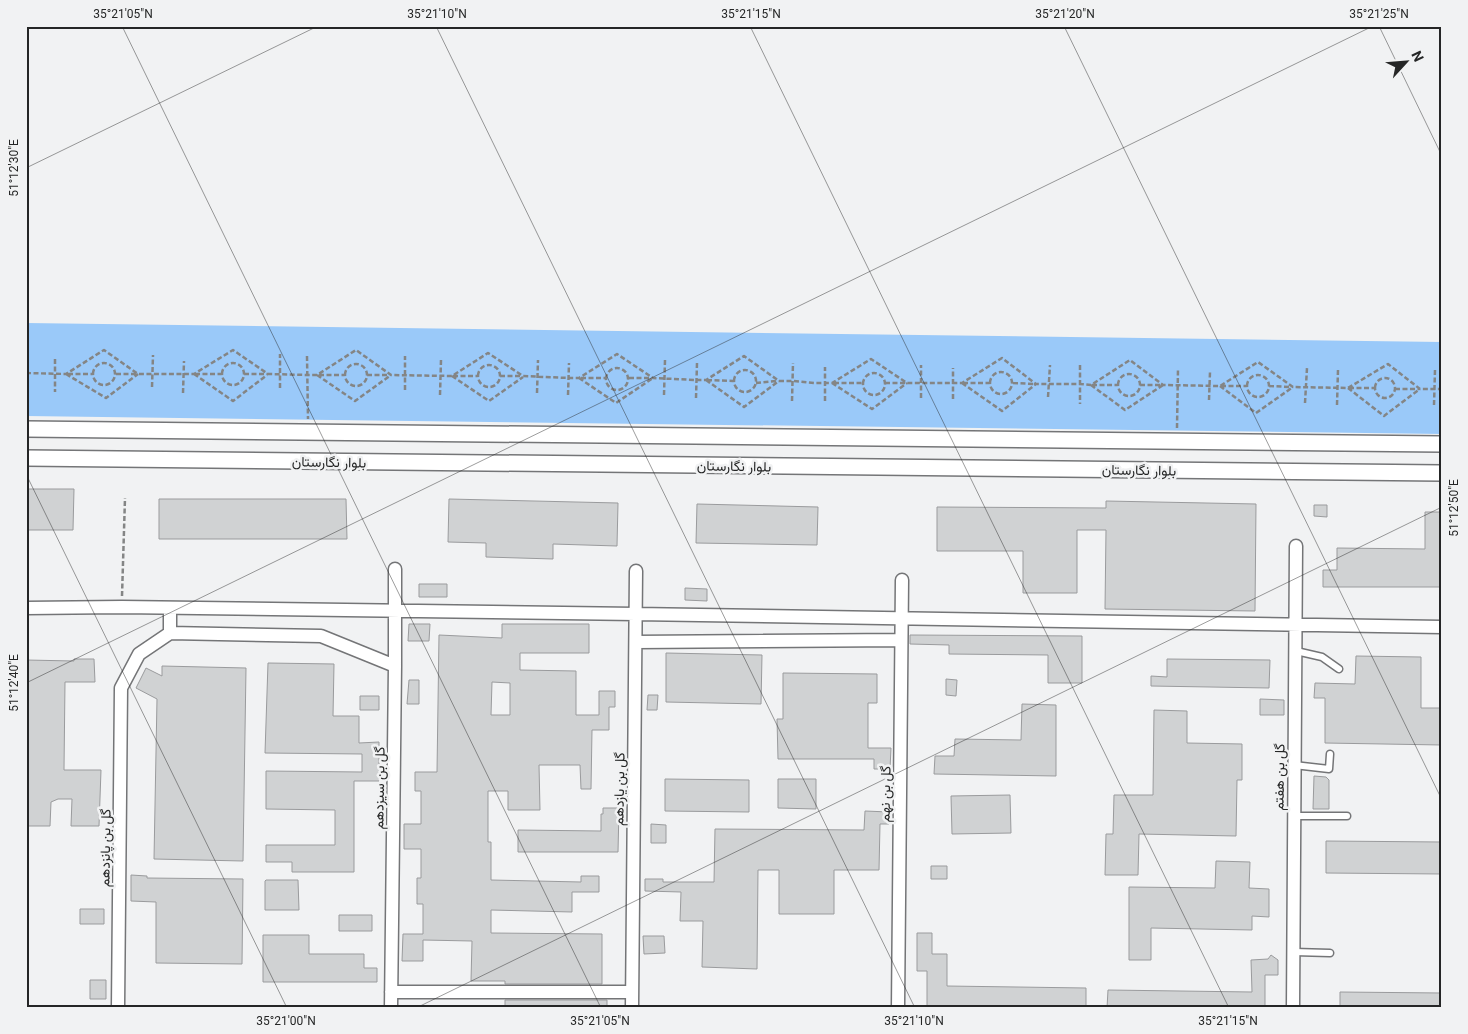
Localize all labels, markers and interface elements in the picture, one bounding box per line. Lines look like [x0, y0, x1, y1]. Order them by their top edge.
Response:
text: 35°21'05"N [93, 7, 153, 21]
text: 35°21'10"N [407, 7, 467, 21]
text: 35°21'15"N [721, 7, 781, 21]
text: 35°21'20"N [1035, 7, 1095, 21]
text: 35°21'25"N [1349, 7, 1409, 21]
north arrow [1380, 38, 1430, 88]
text: N [1408, 48, 1427, 64]
text: 51°12'30"E [7, 139, 21, 197]
street label: بلوار نگارستان [292, 453, 366, 472]
street label: بلوار نگارستان [697, 457, 771, 476]
street label: بلوار نگارستان [1102, 461, 1176, 480]
text: 51°12'50"E [1447, 479, 1461, 537]
text: 51°12'40"E [7, 654, 21, 712]
street label: گل بن هفتم [1270, 743, 1289, 811]
street label: گل بن سیزدهم [370, 746, 389, 830]
street label: گل بن یازدهم [610, 752, 629, 826]
street label: گل بن نهم [877, 766, 894, 822]
street label: گل بن پانزدهم [96, 809, 116, 887]
text: 35°21'00"N [256, 1014, 316, 1028]
text: 35°21'05"N [570, 1014, 630, 1028]
text: 35°21'10"N [884, 1014, 944, 1028]
text: 35°21'15"N [1198, 1014, 1258, 1028]

